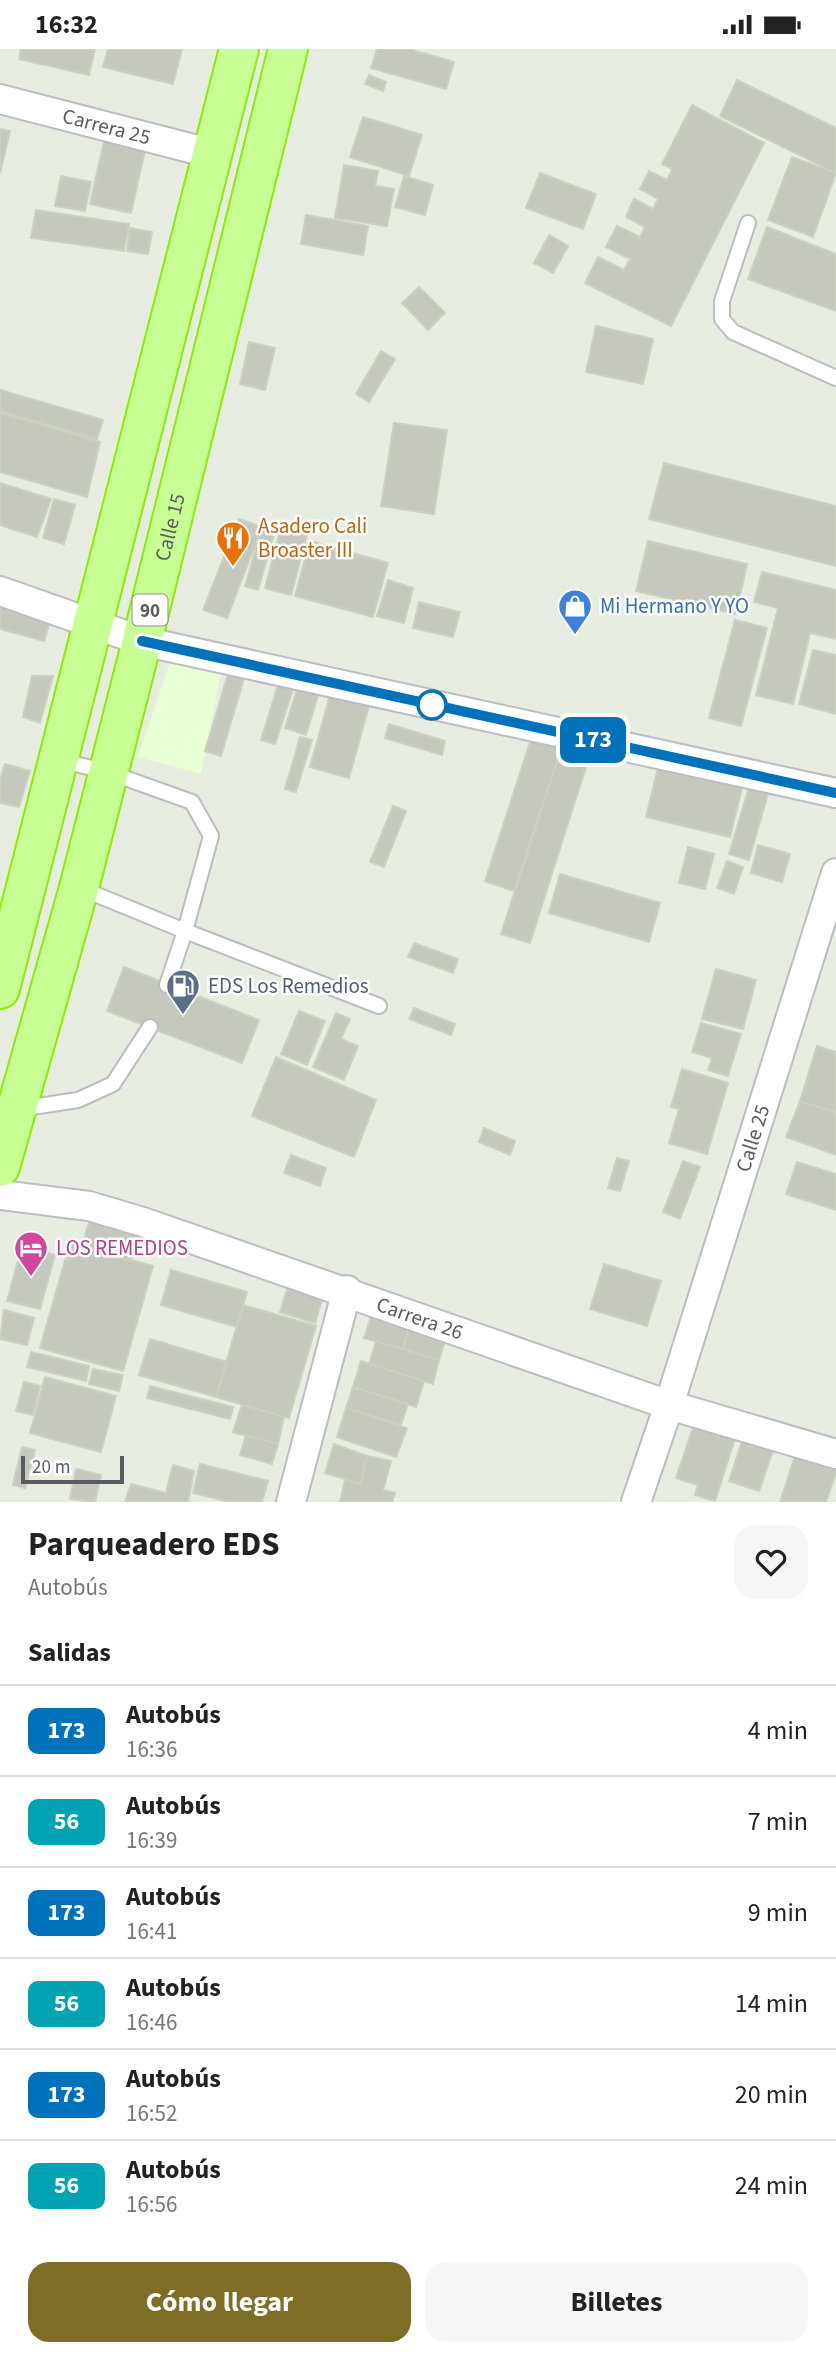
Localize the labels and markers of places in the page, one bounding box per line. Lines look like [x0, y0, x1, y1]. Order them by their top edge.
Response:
place label: Asadero Cali Broaster III [258, 511, 367, 565]
restaurant icon: Asadero Cali Broaster III [214, 519, 252, 568]
shop icon: Mi Hermano Y YO [556, 587, 594, 636]
place label: Mi Hermano Y YO [600, 591, 749, 621]
unlabelled marker [417, 690, 447, 720]
fuel station icon: EDS Los Remedios [164, 967, 202, 1016]
place label: EDS Los Remedios [208, 971, 369, 1001]
hotel icon: LOS REMEDIOS [12, 1229, 50, 1278]
place label: LOS REMEDIOS [56, 1233, 188, 1263]

